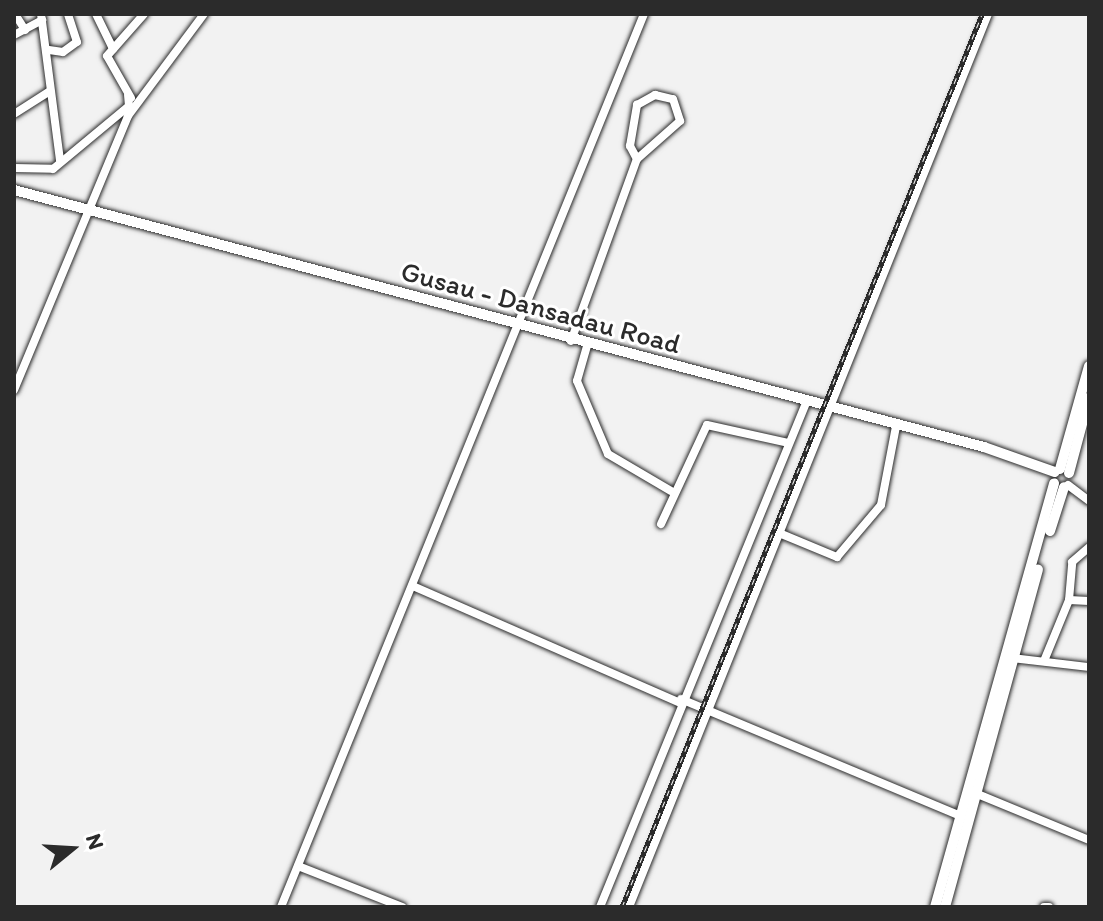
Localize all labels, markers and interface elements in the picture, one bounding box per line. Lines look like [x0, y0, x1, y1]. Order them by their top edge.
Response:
street label: Gusau - Dansadau Road [398, 254, 684, 360]
north arrow [32, 809, 112, 889]
text: N [80, 830, 110, 853]

